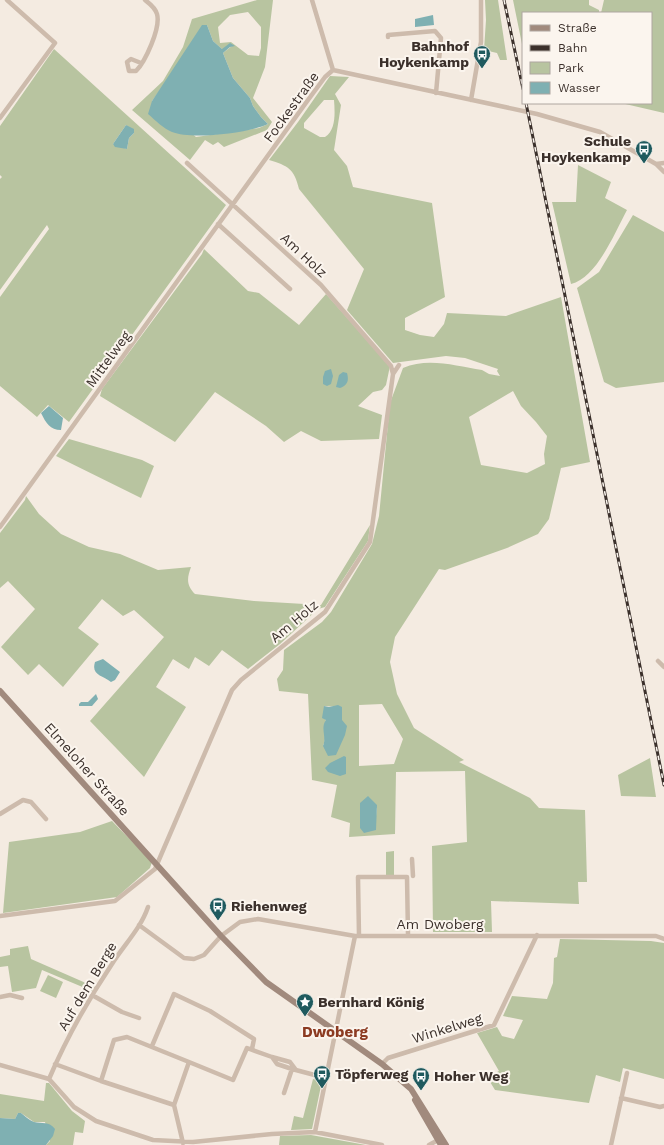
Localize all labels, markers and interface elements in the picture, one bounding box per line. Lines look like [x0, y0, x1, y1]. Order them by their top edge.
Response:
legend [522, 12, 652, 104]
text: Straße [558, 21, 597, 35]
place label: Bahnhof Hoykenkamp [379, 38, 469, 70]
text: Bahn [558, 41, 587, 55]
bus stop icon: Bahnhof Hoykenkamp [472, 44, 492, 69]
text: Park [558, 61, 584, 75]
street label: Fockestraße [260, 69, 322, 145]
text: Wasser [558, 81, 600, 95]
place label: Schule Hoykenkamp [541, 133, 631, 165]
bus stop icon: Schule Hoykenkamp [634, 139, 654, 164]
street label: Am Holz [277, 229, 331, 281]
street label: Mittelweg [82, 327, 134, 390]
street label: Am Holz [267, 596, 321, 646]
street label: Elmeloher Straße [41, 719, 133, 819]
bus stop icon: Riehenweg [208, 896, 228, 921]
place label: Riehenweg [231, 898, 307, 914]
street label: Am Dwoberg [397, 916, 484, 932]
street label: Auf dem Berge [54, 939, 120, 1033]
place icon: Bernhard König [295, 992, 315, 1017]
place label: Bernhard König [318, 994, 424, 1010]
street label: Winkelweg [410, 1010, 485, 1046]
district label: Dwoberg [302, 1023, 368, 1041]
bus stop icon: Töpferweg [312, 1064, 332, 1089]
place label: Töpferweg [335, 1066, 409, 1082]
bus stop icon: Hoher Weg [411, 1066, 431, 1091]
place label: Hoher Weg [434, 1068, 508, 1084]

